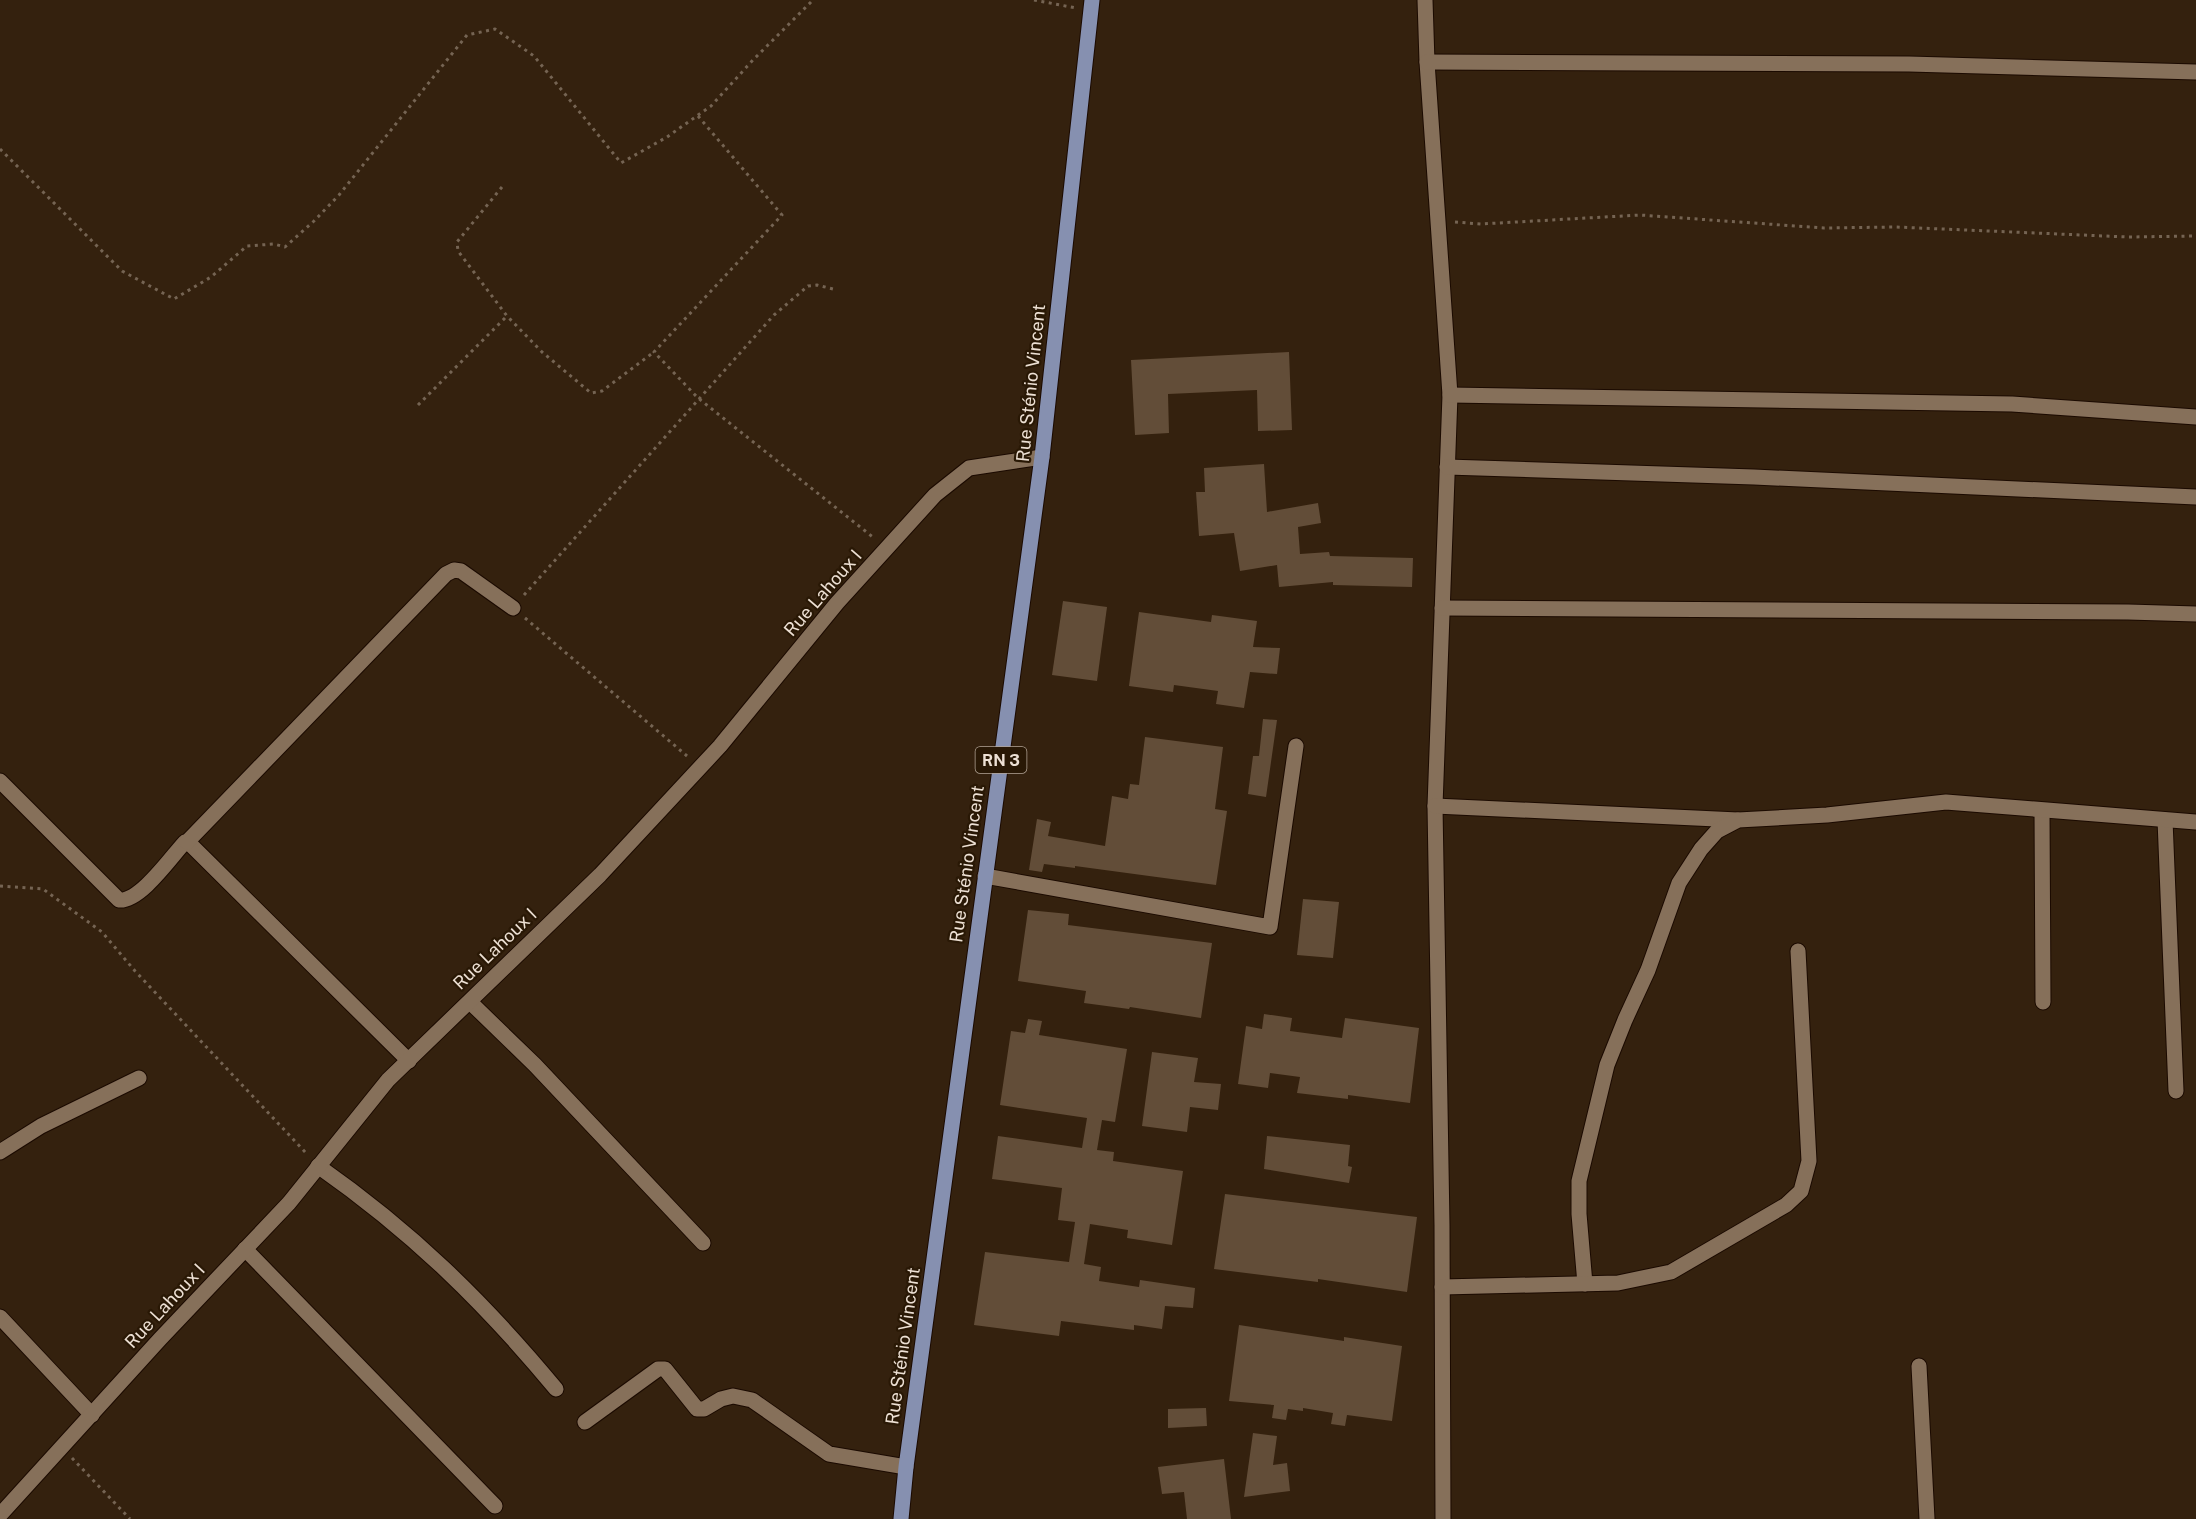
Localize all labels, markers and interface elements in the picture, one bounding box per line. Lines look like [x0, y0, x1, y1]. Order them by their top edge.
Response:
street label: Rue Sténio Vincent [1012, 303, 1049, 463]
street label: Rue Lahoux I [779, 545, 866, 640]
road number: RN 3 [976, 747, 1026, 773]
street label: Rue Sténio Vincent [945, 784, 988, 944]
street label: Rue Lahoux I [449, 904, 541, 994]
street label: Rue Lahoux I [120, 1259, 209, 1352]
street label: Rue Sténio Vincent [881, 1266, 924, 1426]

